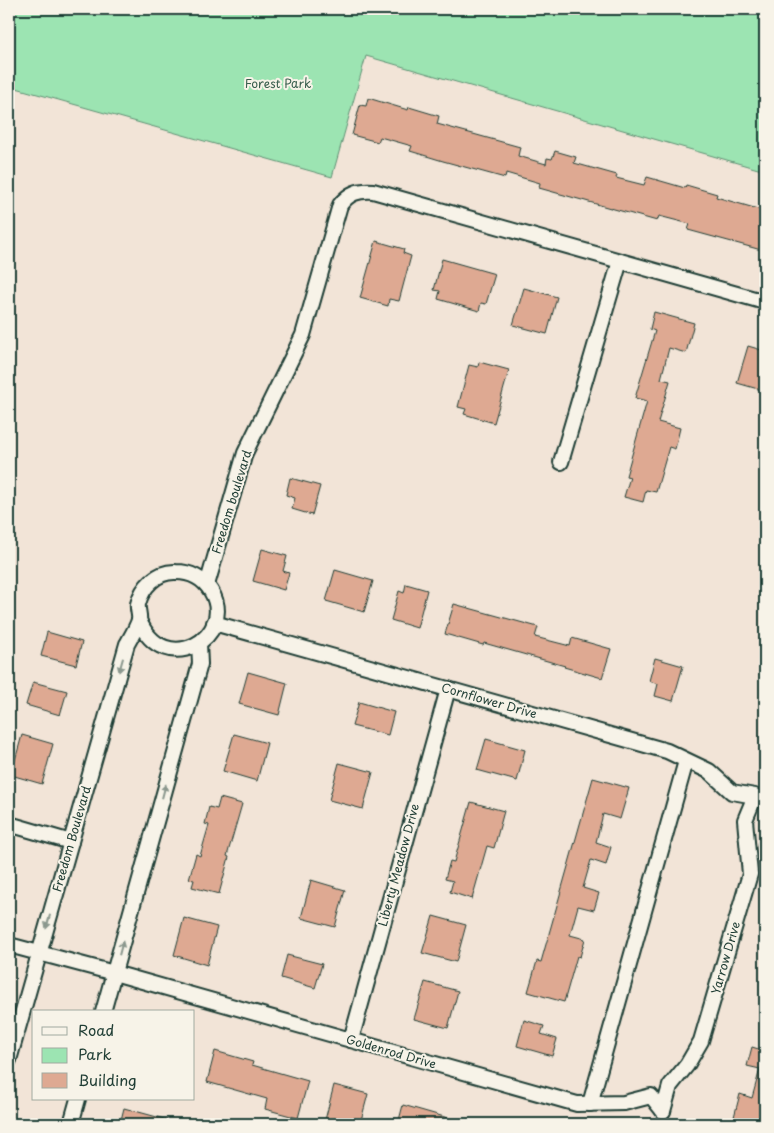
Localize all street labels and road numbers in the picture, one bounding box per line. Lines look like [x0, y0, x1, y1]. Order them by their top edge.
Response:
street label: Freedom boulevard [207, 447, 256, 556]
street label: Cornflower Drive [439, 678, 539, 722]
street label: Freedom Boulevard [47, 783, 95, 894]
street label: Liberty Meadow Drive [373, 801, 423, 928]
street label: Yarrow Drive [706, 919, 744, 996]
street label: Goldenrod Drive [344, 1030, 438, 1072]

